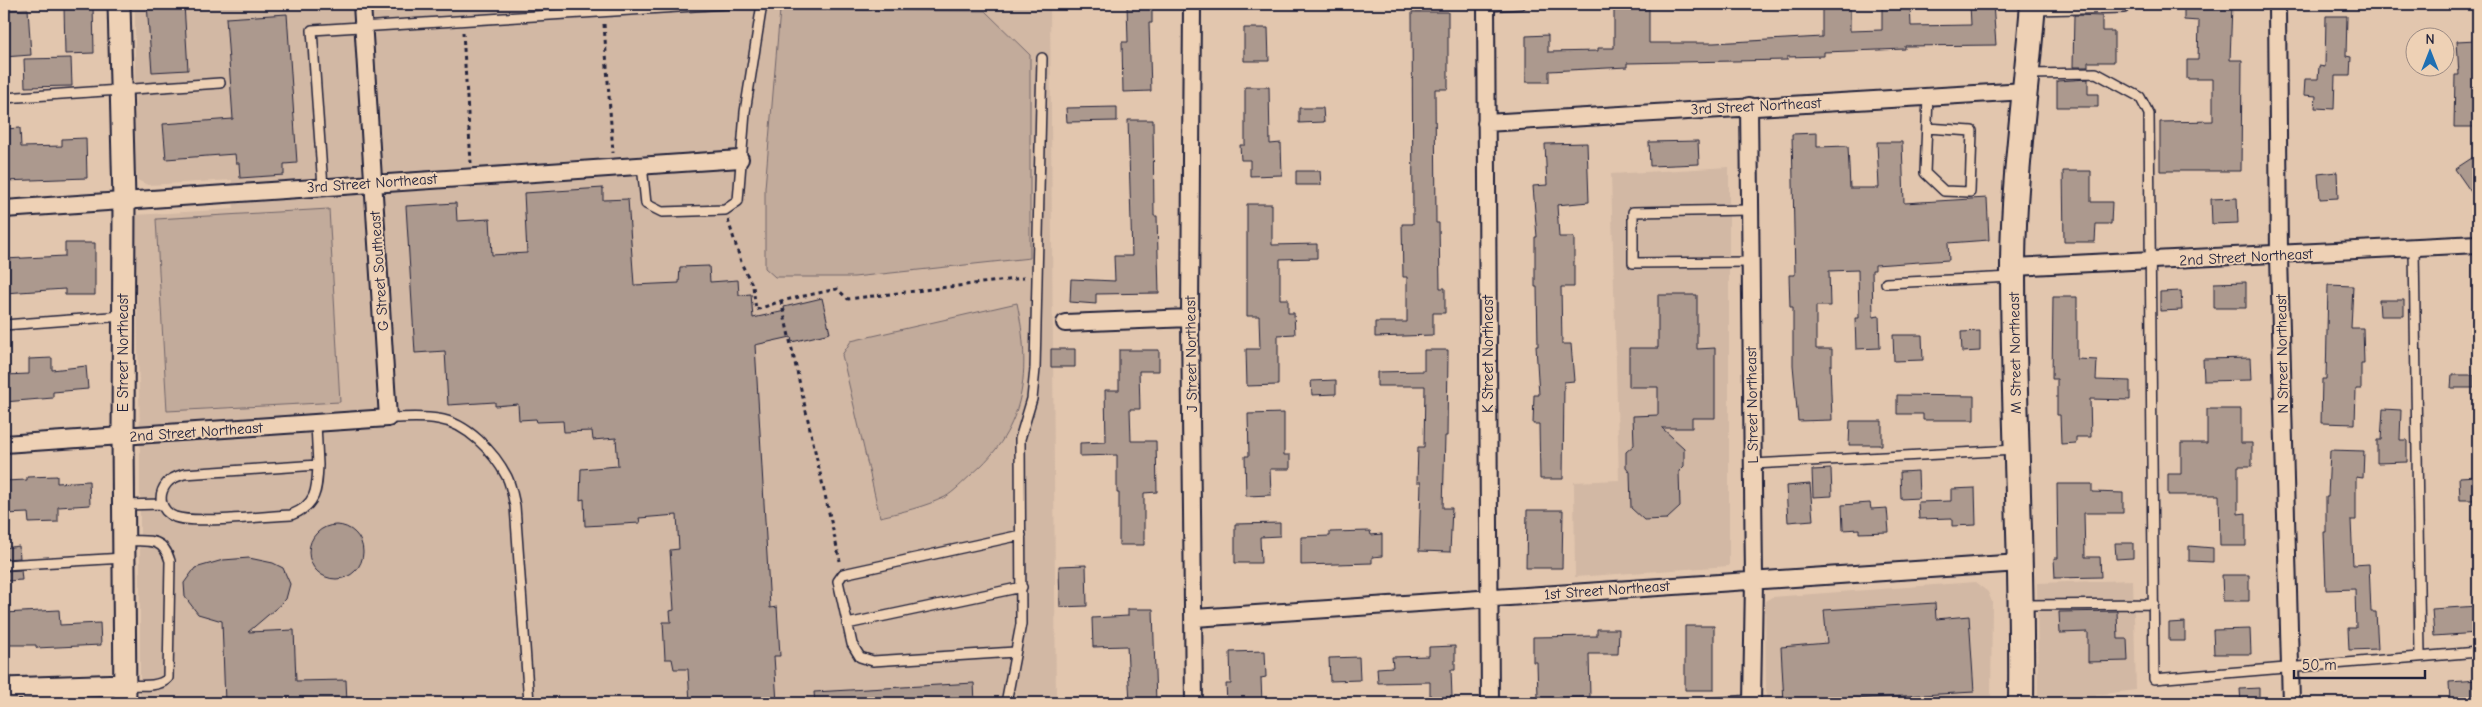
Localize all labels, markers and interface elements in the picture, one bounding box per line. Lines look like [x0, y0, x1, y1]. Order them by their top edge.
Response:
north arrow [2404, 28, 2454, 78]
text: N [2425, 31, 2435, 48]
street label: 3rd Street Northeast [1690, 94, 1822, 118]
street label: 3rd Street Northeast [306, 169, 438, 197]
street label: G Street Southeast [366, 210, 392, 332]
street label: 2nd Street Northeast [2179, 244, 2314, 269]
street label: M Street Northeast [2005, 291, 2025, 414]
street label: E Street Northeast [114, 293, 132, 412]
street label: N Street Northeast [2272, 293, 2292, 414]
street label: K Street Northeast [1479, 294, 1497, 413]
street label: J Street Northeast [1181, 295, 1201, 412]
street label: L Street Northeast [1742, 346, 1762, 464]
street label: 2nd Street Northeast [129, 418, 264, 446]
street label: 1st Street Northeast [1544, 577, 1671, 603]
scale bar [2294, 647, 2426, 679]
text: 50 m [2302, 656, 2337, 674]

